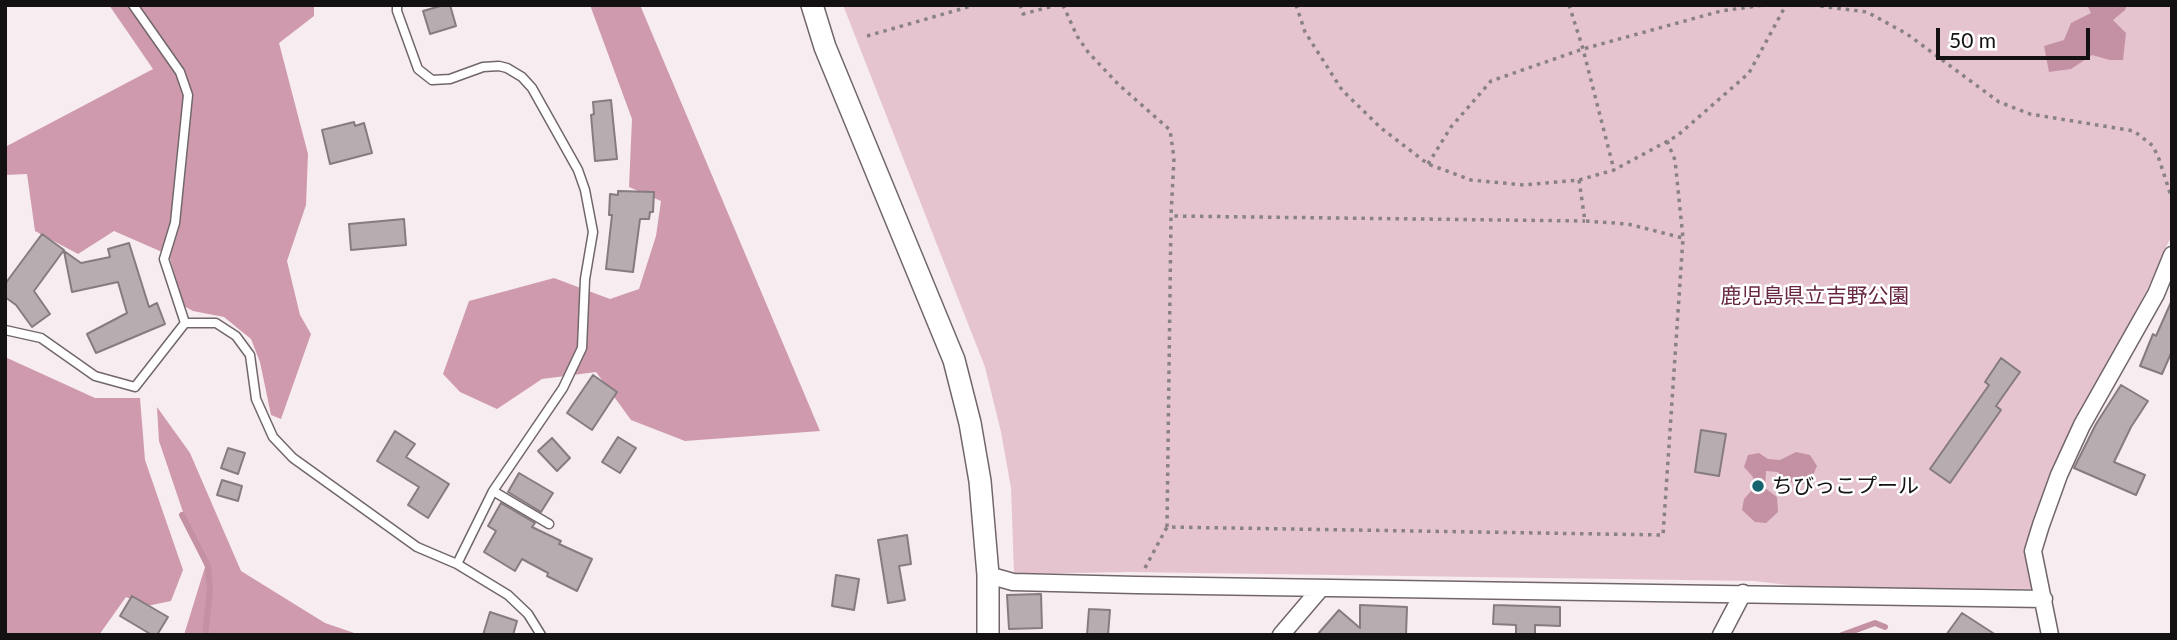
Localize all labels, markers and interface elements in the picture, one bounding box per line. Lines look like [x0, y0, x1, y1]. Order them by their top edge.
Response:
scale bar [1939, 14, 2093, 58]
text: 50 m [1949, 27, 1996, 52]
park label: 鹿児島県立吉野公園 [1721, 283, 1909, 309]
place label: ちびっこプール [1772, 473, 1919, 499]
marker: ちびっこプール [1750, 478, 1766, 494]

